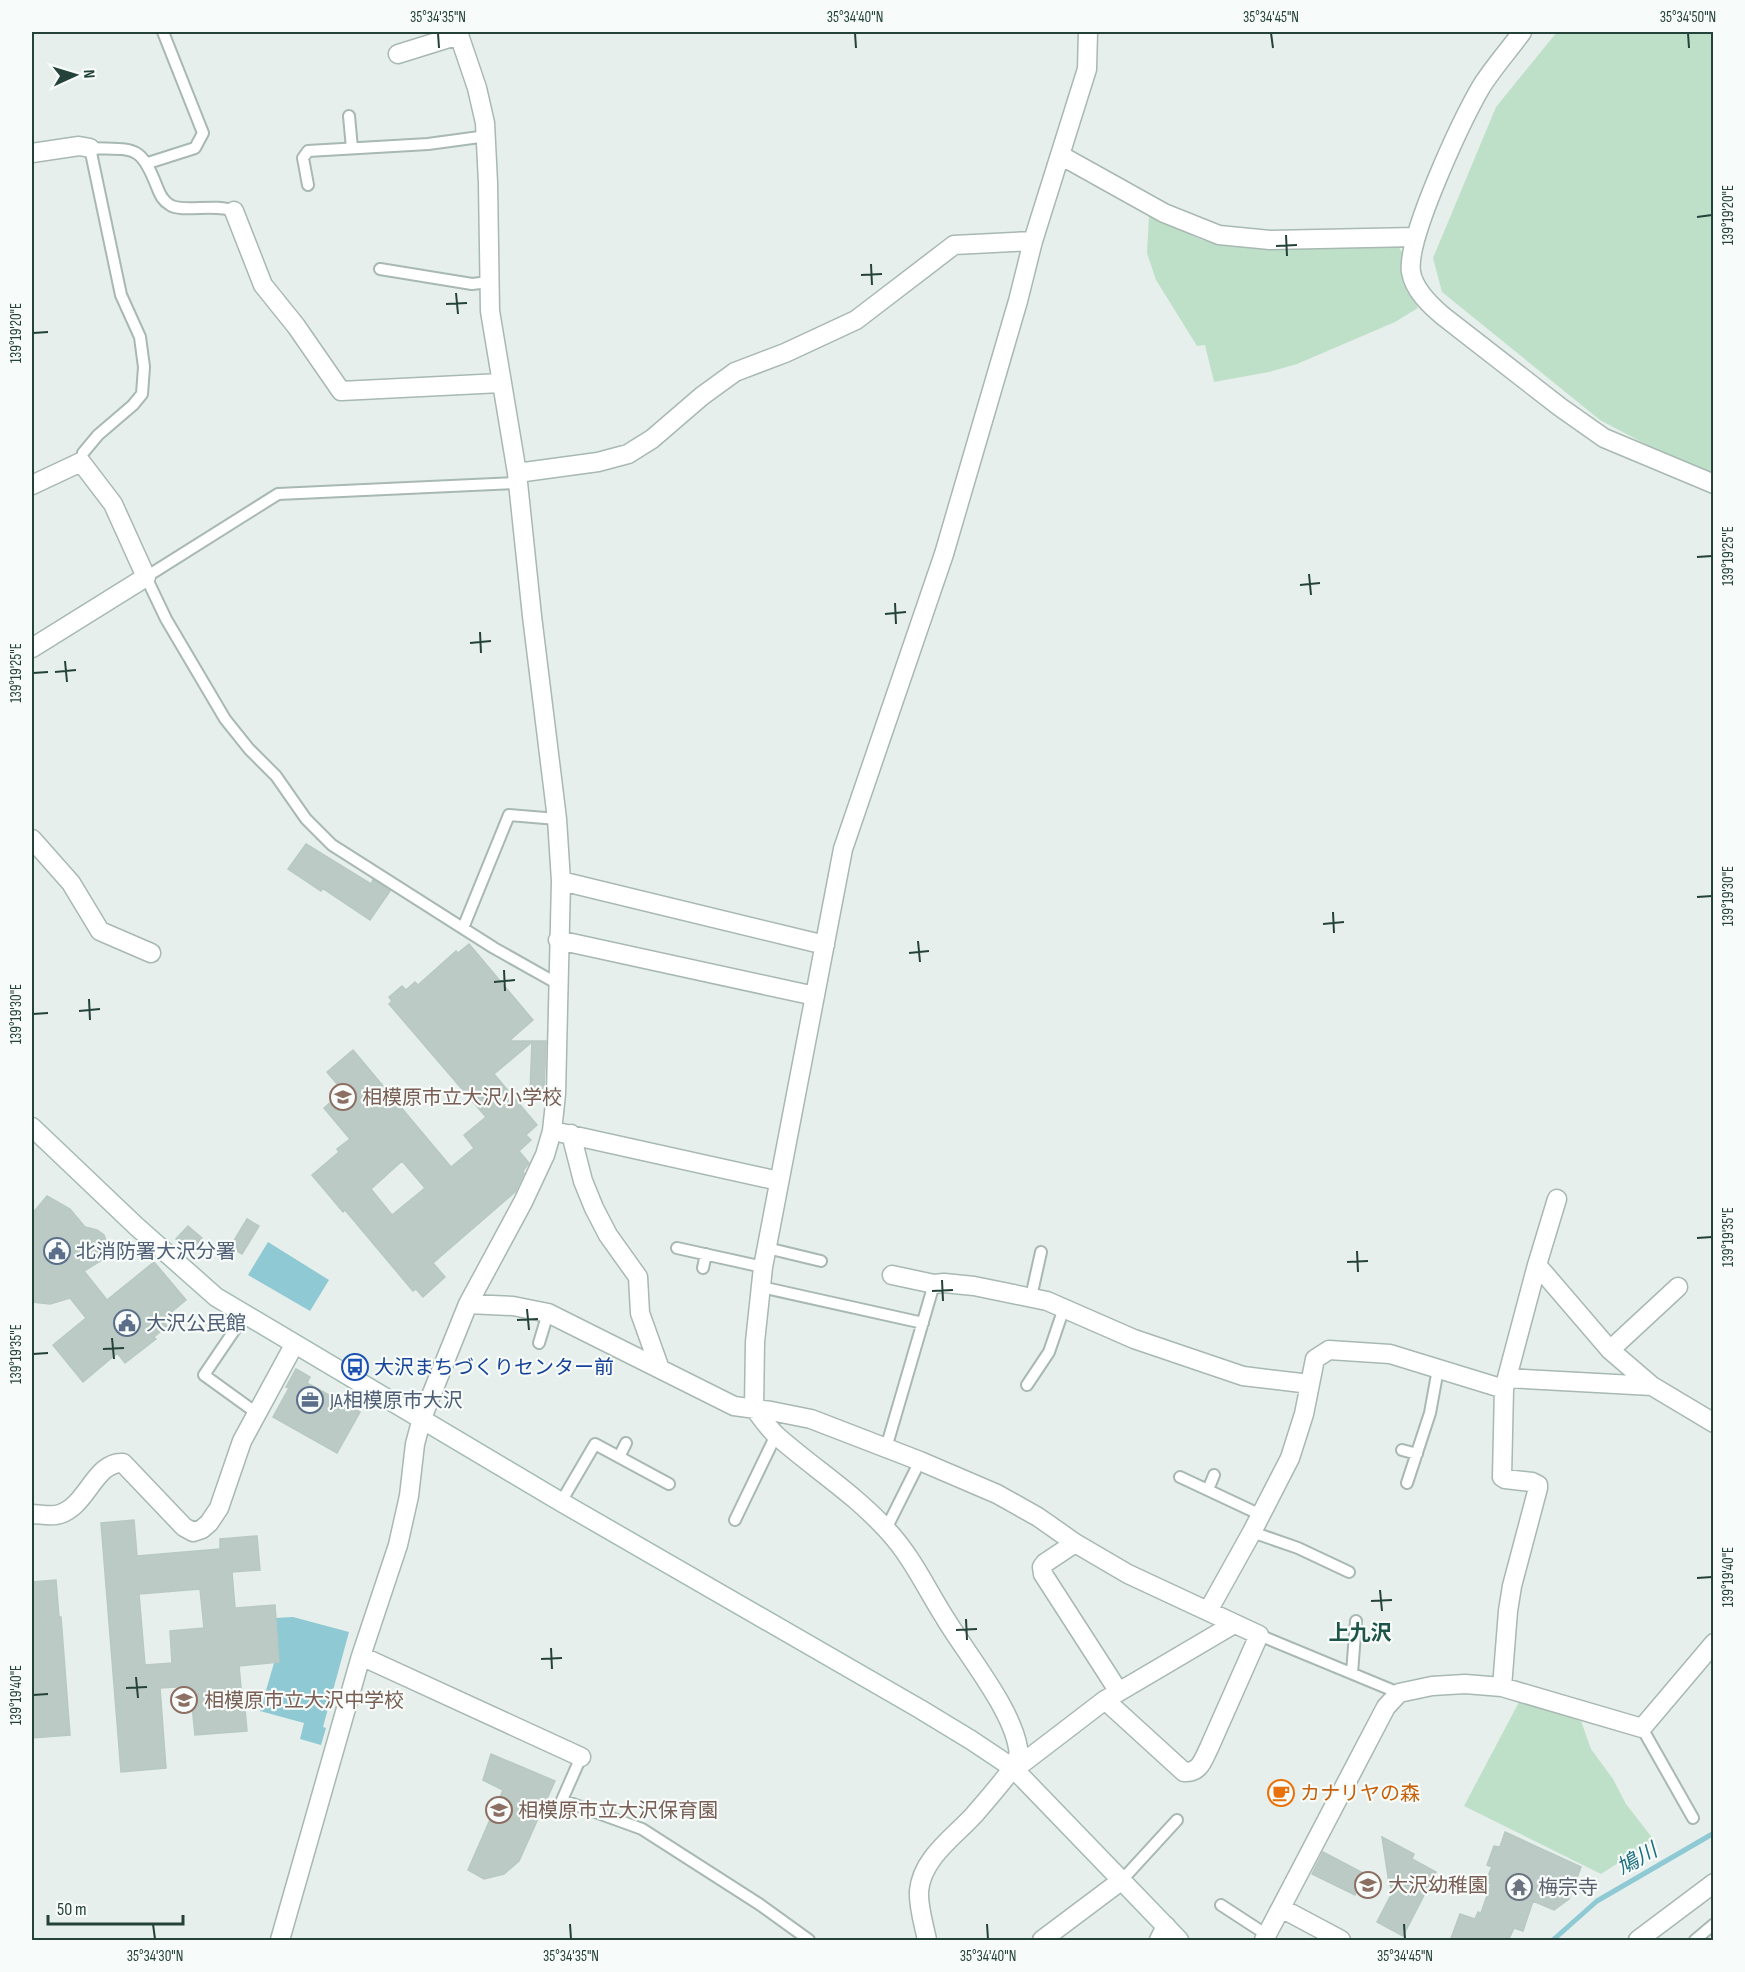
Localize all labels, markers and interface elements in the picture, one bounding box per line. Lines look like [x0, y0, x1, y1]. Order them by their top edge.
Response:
text: 35°34'35"N [410, 8, 466, 27]
text: 35°34'40"N [827, 8, 883, 27]
text: 35°34'45"N [1243, 8, 1299, 27]
text: 35°34'50"N [1660, 8, 1716, 27]
north arrow [45, 45, 105, 105]
text: N [79, 69, 98, 79]
text: 139°19'20"E [1719, 185, 1738, 245]
text: 139°19'20"E [7, 303, 26, 363]
text: 139°19'25"E [1719, 526, 1738, 586]
text: 139°19'25"E [7, 643, 26, 703]
text: 139°19'30"E [1719, 866, 1738, 926]
text: 139°19'30"E [7, 984, 26, 1044]
school or university icon: 相模原市立大沢小学校 [328, 1082, 358, 1112]
place label: 相模原市立大沢小学校 [362, 1086, 562, 1110]
text: 139°19'35"E [1719, 1207, 1738, 1267]
public building icon: 北消防署大沢分署 [42, 1236, 72, 1266]
place label: 北消防署大沢分署 [76, 1240, 236, 1264]
public building icon: 大沢公民館 [112, 1308, 142, 1338]
place label: 大沢公民館 [146, 1312, 246, 1336]
text: 139°19'35"E [7, 1324, 26, 1384]
bus stop icon: 大沢まちづくりセンター前 [340, 1352, 370, 1382]
place label: 大沢まちづくりセンター前 [374, 1356, 614, 1380]
office icon: JA相模原市大沢 [295, 1385, 325, 1415]
place label: JA相模原市大沢 [329, 1389, 463, 1413]
text: 139°19'40"E [1719, 1547, 1738, 1607]
district label: 上九沢 [1329, 1621, 1392, 1646]
text: 139°19'40"E [7, 1665, 26, 1725]
school or university icon: 相模原市立大沢中学校 [169, 1685, 199, 1715]
place label: 相模原市立大沢中学校 [204, 1689, 404, 1713]
cafe icon: カナリヤの森 [1266, 1778, 1296, 1808]
place label: カナリヤの森 [1300, 1782, 1420, 1806]
school or university icon: 相模原市立大沢保育園 [484, 1795, 514, 1825]
place label: 相模原市立大沢保育園 [518, 1799, 718, 1823]
water label: 鳩川 [1613, 1837, 1663, 1881]
school or university icon: 大沢幼稚園 [1353, 1870, 1383, 1900]
temple icon: 梅宗寺 [1504, 1872, 1534, 1902]
place label: 大沢幼稚園 [1388, 1874, 1488, 1898]
place label: 梅宗寺 [1538, 1876, 1598, 1900]
scale bar [48, 1888, 183, 1926]
text: 50 m [57, 1899, 87, 1920]
text: 35°34'30"N [127, 1947, 183, 1966]
text: 35°34'35"N [543, 1947, 599, 1966]
text: 35°34'40"N [960, 1947, 1016, 1966]
text: 35°34'45"N [1377, 1947, 1433, 1966]

